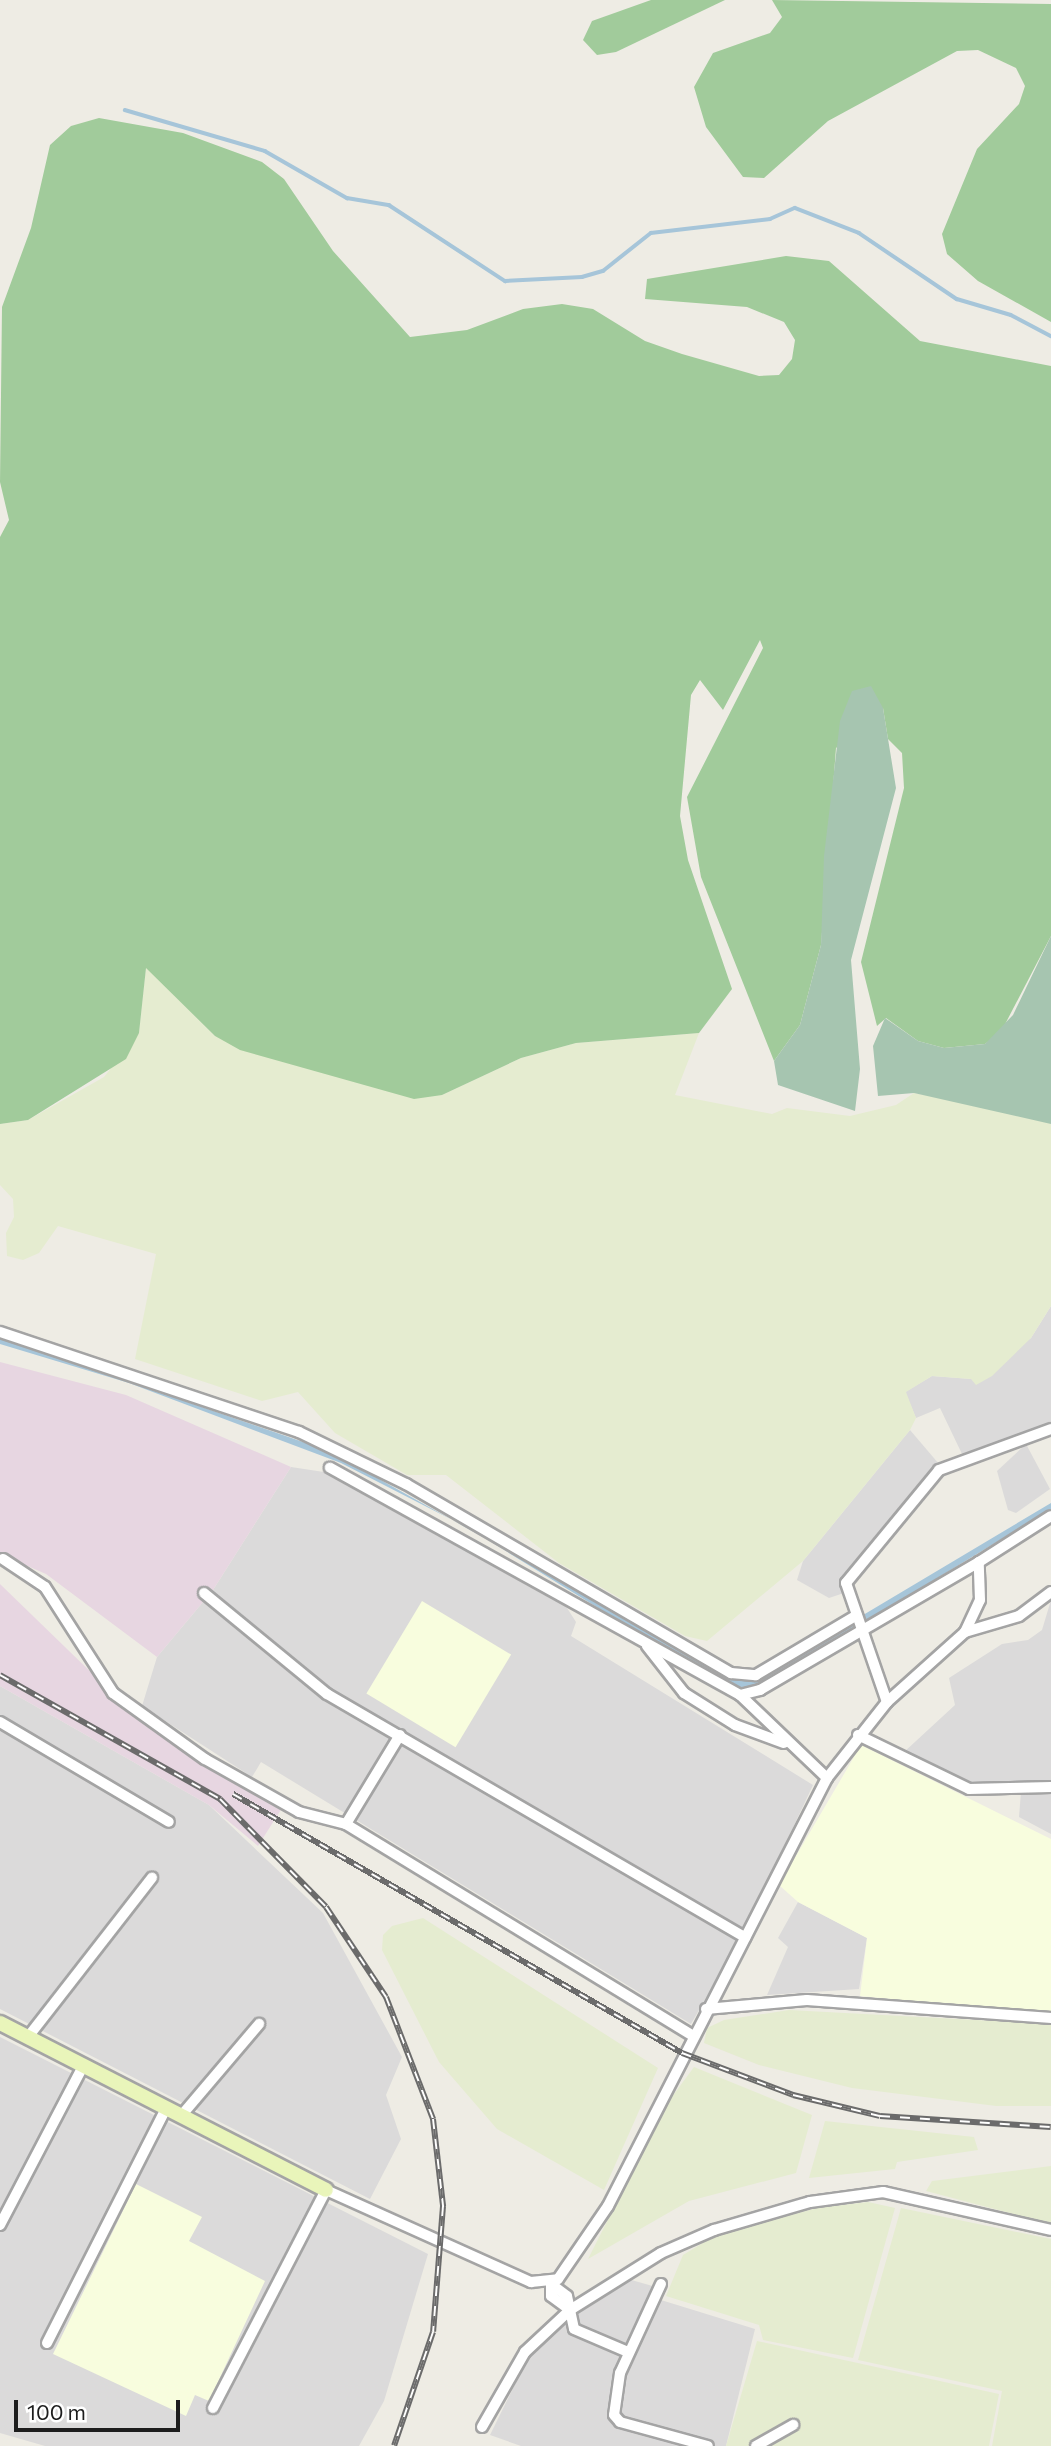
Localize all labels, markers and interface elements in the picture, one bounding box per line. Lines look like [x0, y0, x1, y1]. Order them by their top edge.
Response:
scale bar [18, 2386, 184, 2430]
text: 100 m [27, 2399, 86, 2424]

